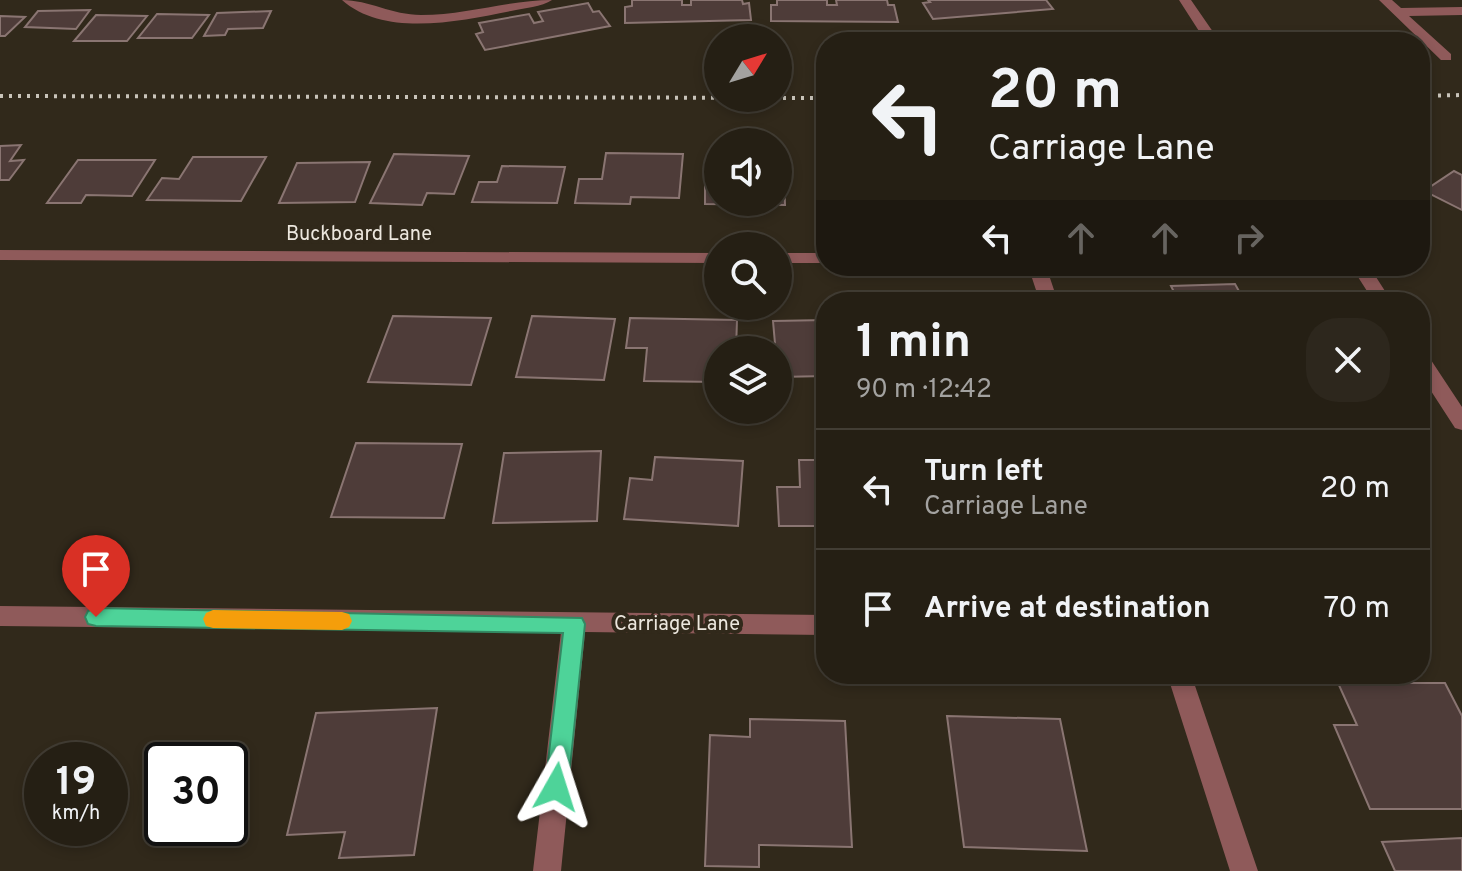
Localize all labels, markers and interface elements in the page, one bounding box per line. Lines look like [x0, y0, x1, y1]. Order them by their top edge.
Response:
north arrow [704, 24, 792, 112]
map controls [704, 24, 792, 424]
text: 20 m [988, 58, 1122, 128]
icon: left [856, 64, 960, 168]
text: Carriage Lane [988, 127, 1215, 173]
button: sound [704, 128, 792, 216]
icon: left [975, 216, 1019, 260]
icon: ahead [1059, 216, 1103, 260]
icon: ahead [1143, 216, 1187, 260]
icon: right [1227, 216, 1271, 260]
street label: Buckboard Lane [286, 222, 432, 248]
button: search [704, 232, 792, 320]
text: 1 min [856, 314, 971, 374]
button: close [1306, 318, 1390, 402]
button: layers [704, 336, 792, 424]
text: 90 m · 12:42 [856, 374, 992, 407]
text: Turn left [924, 454, 1044, 491]
icon: left [856, 467, 900, 511]
text: 20 m [1320, 471, 1390, 508]
text: Carriage Lane [924, 491, 1088, 524]
pin [62, 535, 130, 617]
icon: arrive [74, 547, 118, 591]
icon: arrive [856, 587, 900, 631]
text: Arrive at destination [924, 591, 1210, 628]
text: 70 m [1324, 591, 1390, 628]
street label: Carriage Lane [614, 612, 740, 638]
speed limit sign: 30 [144, 742, 248, 846]
position arrow [514, 745, 598, 829]
text: 19 [56, 759, 96, 809]
text: km/h [52, 801, 100, 827]

